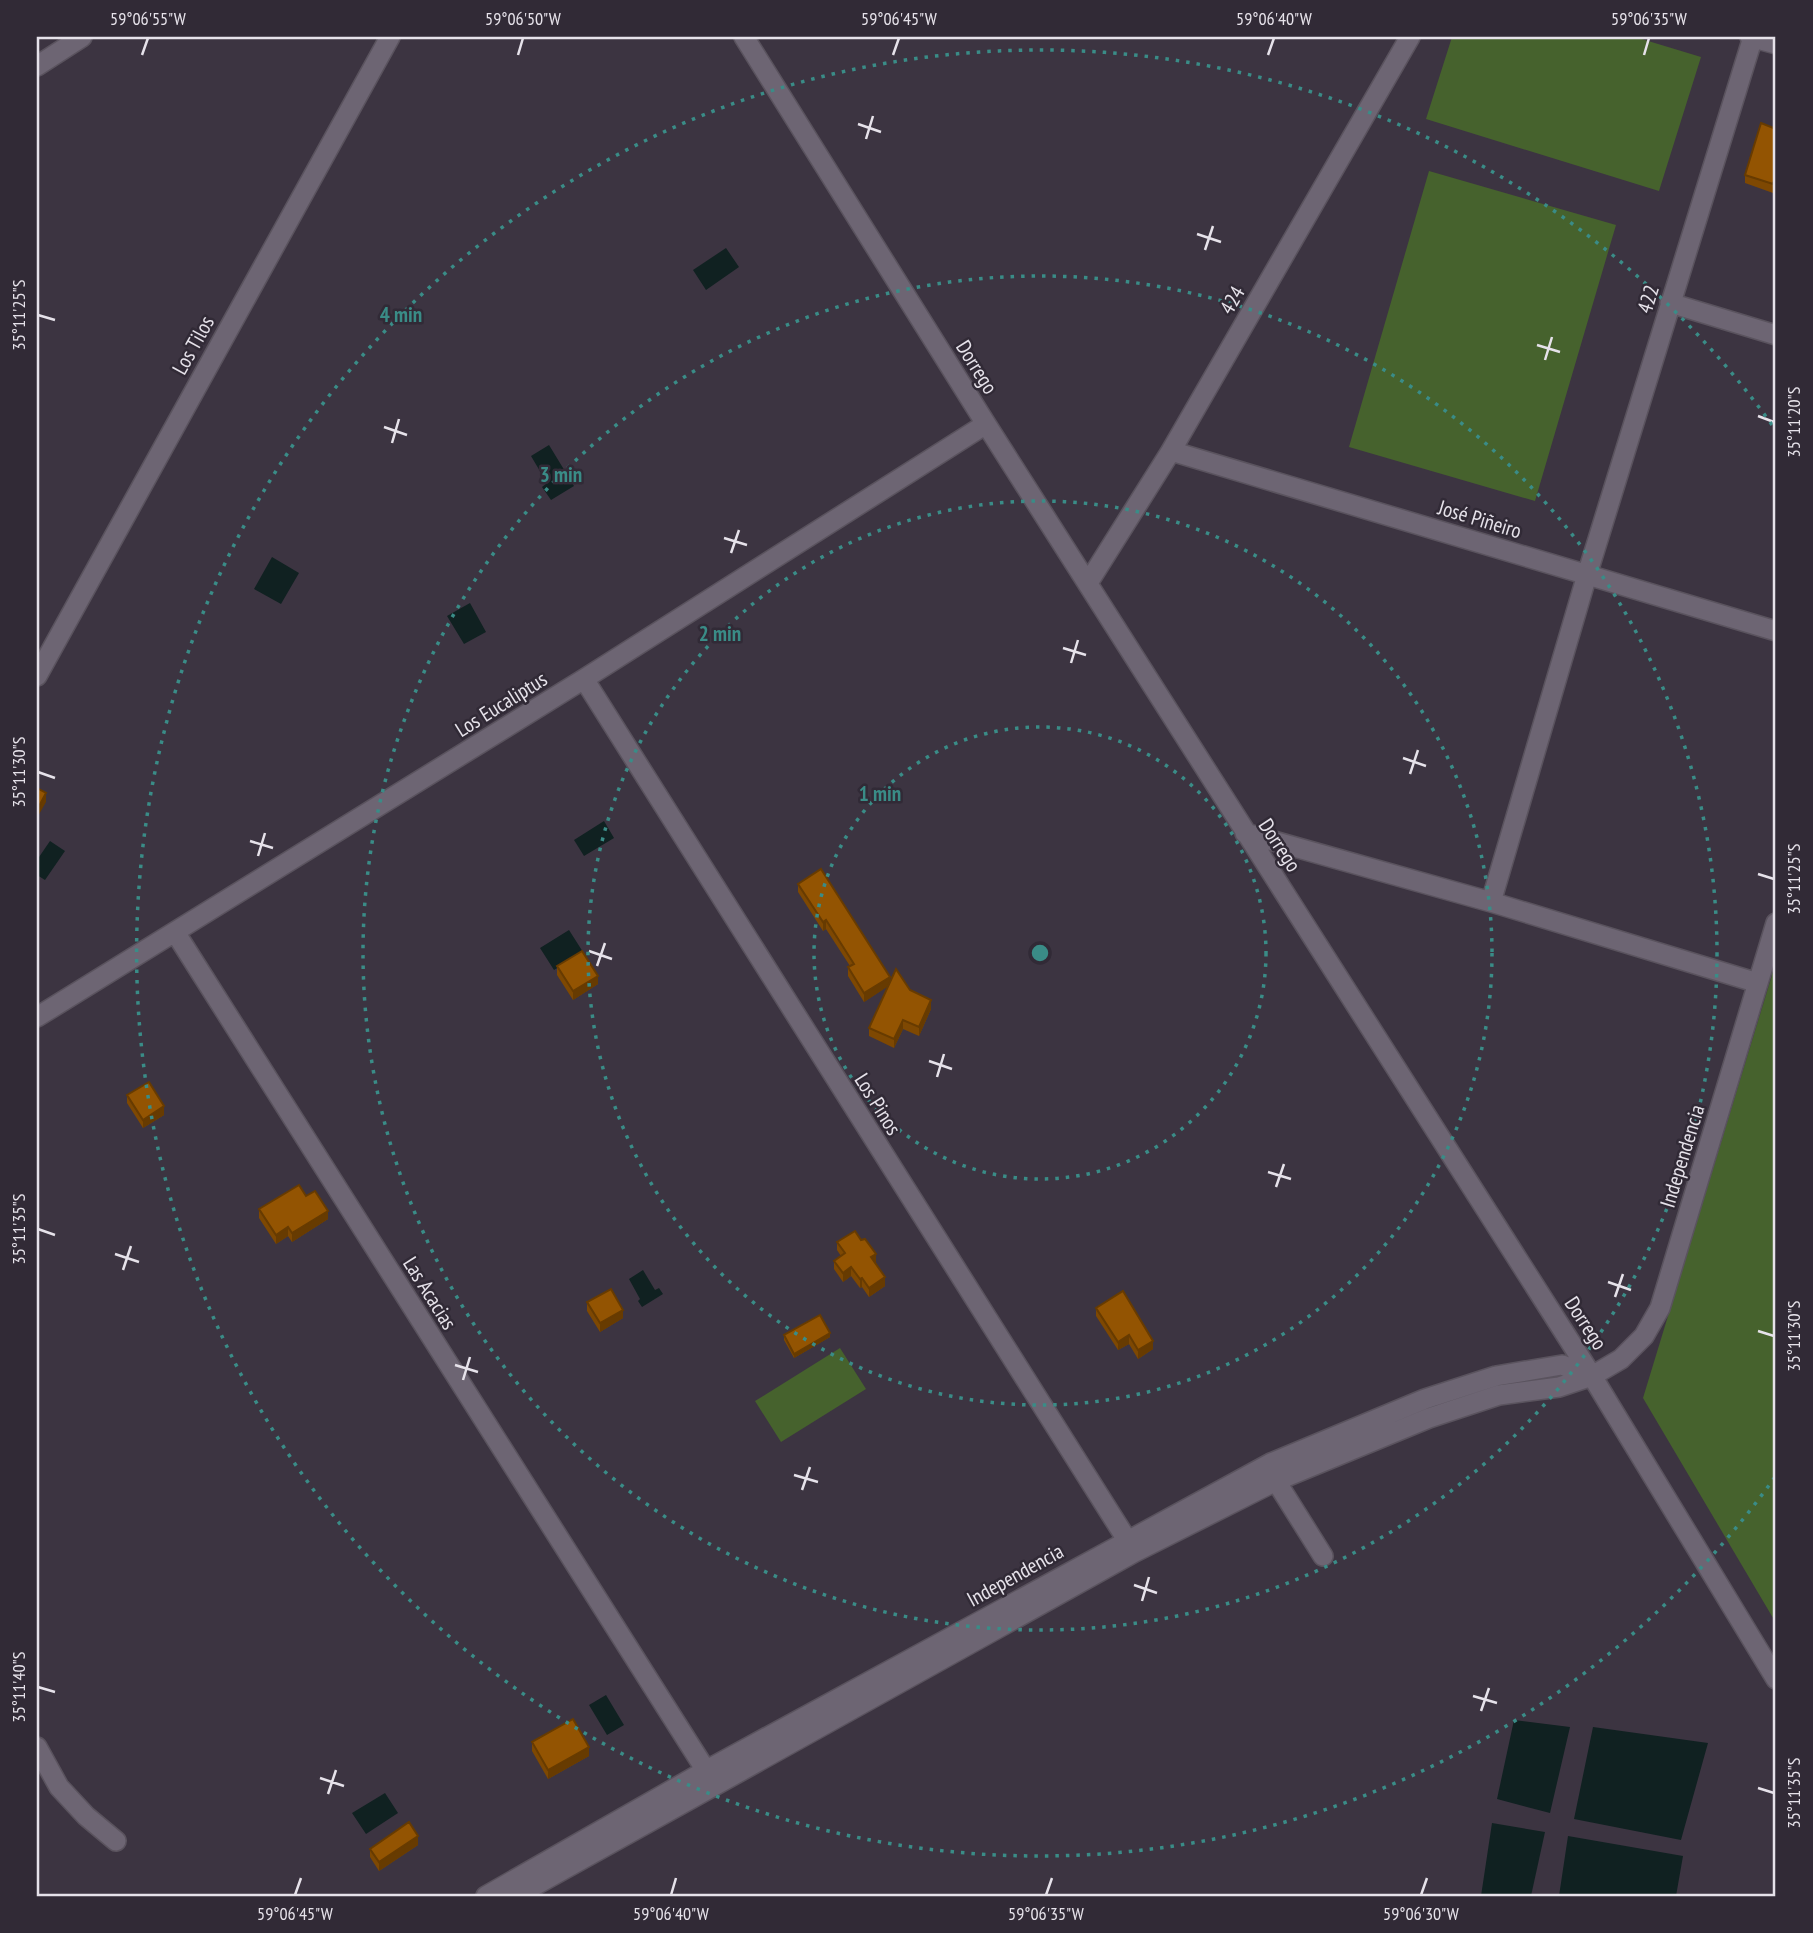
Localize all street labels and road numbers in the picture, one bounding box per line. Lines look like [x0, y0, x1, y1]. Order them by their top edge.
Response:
street label: 424 [1213, 281, 1251, 319]
street label: 422 [1631, 281, 1665, 317]
street label: Los Tilos [166, 311, 220, 379]
street label: Dorrego [950, 335, 1004, 399]
street label: José Piñeiro [1434, 493, 1525, 544]
street label: Los Eucaliptus [450, 665, 552, 743]
street label: Dorrego [1253, 813, 1307, 877]
street label: Los Pinos [849, 1068, 907, 1140]
street label: Independencia [1654, 1101, 1710, 1211]
street label: Las Acacias [397, 1252, 463, 1334]
street label: Dorrego [1559, 1291, 1613, 1355]
street label: Independencia [962, 1537, 1068, 1613]

